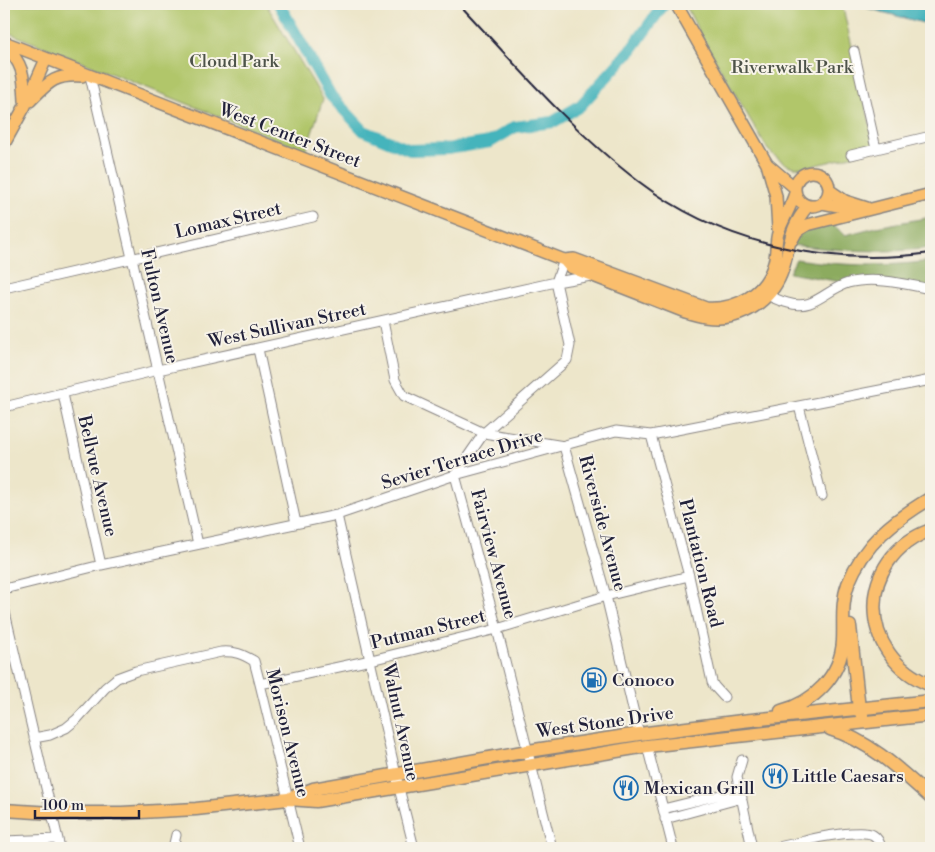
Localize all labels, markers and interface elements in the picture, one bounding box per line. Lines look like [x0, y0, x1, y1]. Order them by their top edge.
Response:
park label: Cloud Park [189, 50, 280, 73]
park label: Riverwalk Park [731, 56, 855, 79]
street label: West Center Street [215, 97, 365, 173]
street label: Lomax Street [173, 197, 284, 244]
street label: Fulton Avenue [135, 246, 184, 366]
street label: West Sullivan Street [205, 297, 369, 354]
street label: Bellvue Avenue [72, 412, 123, 539]
street label: Sevier Terrace Drive [379, 424, 546, 495]
street label: Riverside Avenue [573, 452, 632, 594]
street label: Fairview Avenue [465, 487, 522, 622]
street label: Plantation Road [673, 496, 728, 631]
street label: Putman Street [368, 604, 488, 655]
street label: Walnut Avenue [377, 660, 424, 783]
street label: Morison Avenue [260, 666, 315, 800]
fuel station icon: Conoco [581, 667, 607, 693]
place label: Conoco [612, 669, 675, 692]
street label: West Stone Drive [534, 701, 675, 744]
restaurant icon: Little Caesars [762, 763, 788, 789]
place label: Little Caesars [792, 765, 904, 788]
restaurant icon: Mexican Grill [613, 775, 639, 801]
place label: Mexican Grill [644, 777, 755, 800]
scale bar [35, 787, 139, 819]
text: 100 m [42, 796, 84, 815]

